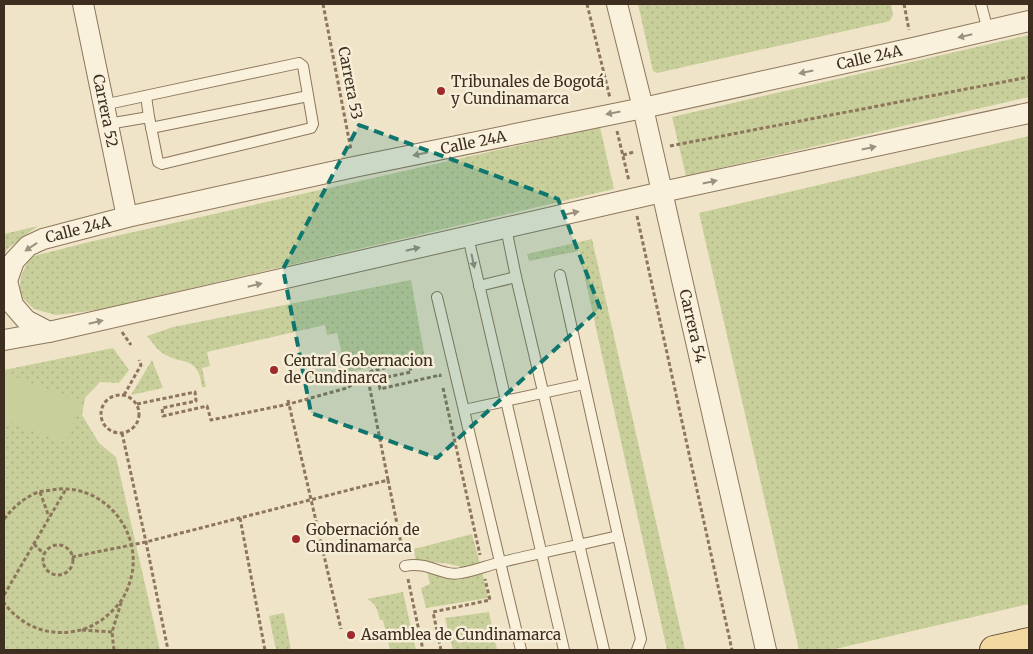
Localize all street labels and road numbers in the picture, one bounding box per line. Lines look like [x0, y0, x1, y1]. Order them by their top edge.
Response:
street label: Calle 24A [835, 41, 904, 74]
street label: Carrera 53 [334, 45, 367, 121]
street label: Carrera 52 [89, 72, 122, 149]
street label: Calle 24A [439, 126, 508, 158]
street label: Calle 24A [43, 212, 113, 247]
street label: Carrera 54 [675, 287, 711, 365]

